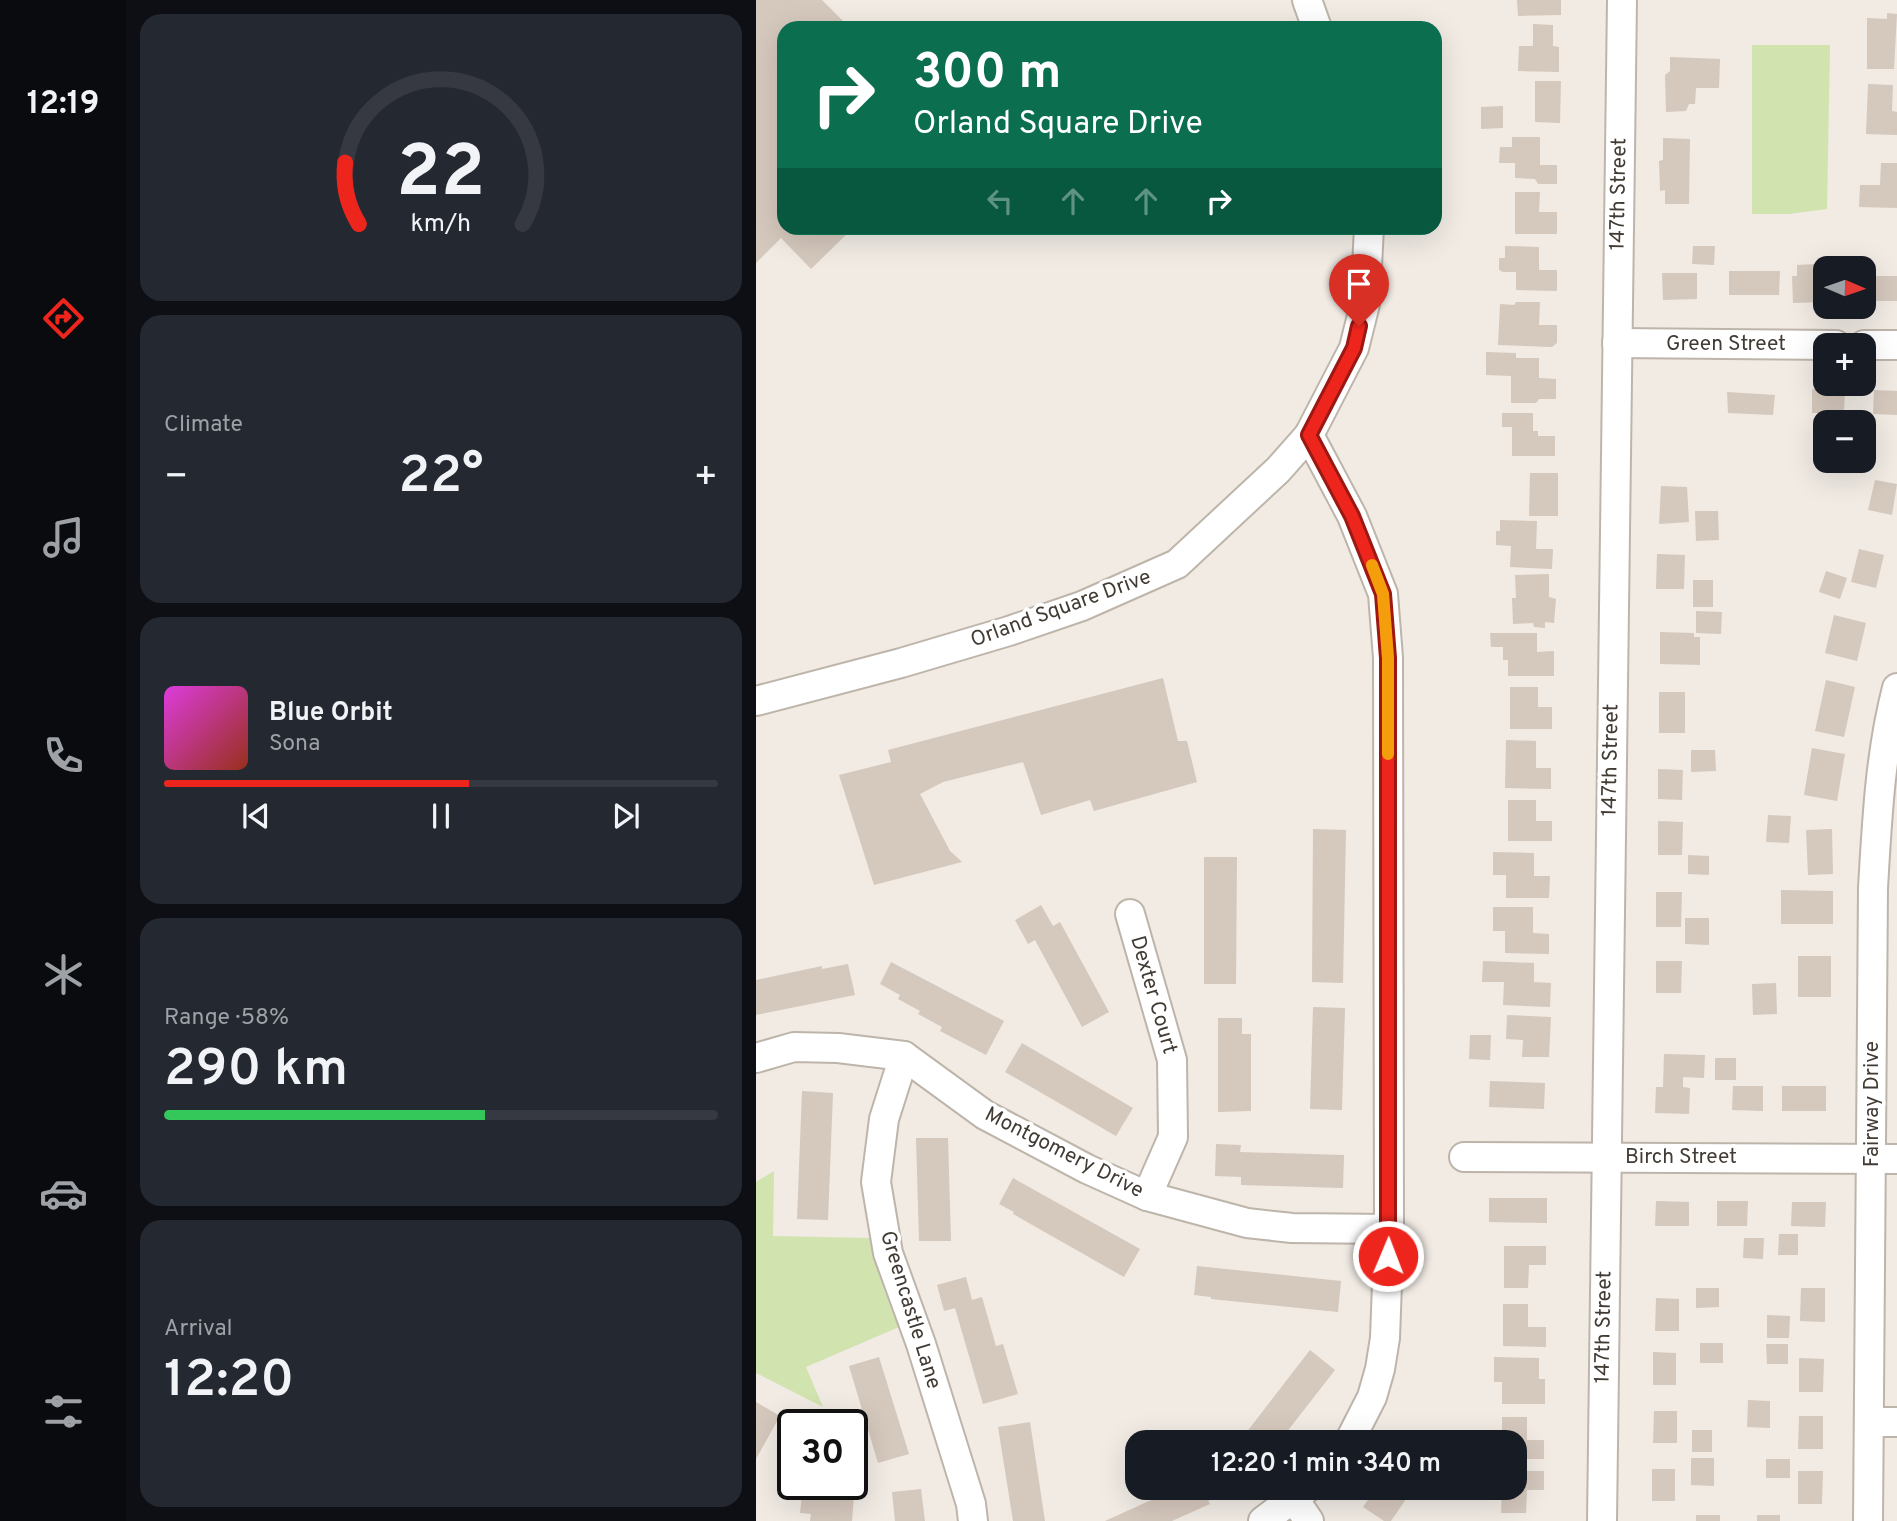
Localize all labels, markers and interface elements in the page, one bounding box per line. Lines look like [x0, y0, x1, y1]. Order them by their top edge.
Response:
text: 300 m [913, 44, 1061, 106]
icon: right [798, 49, 889, 140]
text: 12:19 [27, 85, 99, 125]
text: Orland Square Drive [913, 105, 1203, 145]
text: 22 [396, 130, 486, 222]
street label: 147th Street [1605, 137, 1633, 251]
icon: left [981, 182, 1019, 220]
icon: ahead [1054, 182, 1092, 220]
icon: ahead [1127, 182, 1165, 220]
icon: right [1200, 182, 1238, 220]
text: km/h [411, 209, 471, 241]
pin [1329, 254, 1389, 326]
north arrow [1813, 256, 1876, 318]
map controls [1813, 256, 1876, 473]
icon: arrive [1340, 265, 1378, 303]
icon: directions [39, 294, 88, 343]
street label: Green Street [1666, 331, 1786, 358]
button: + [1813, 333, 1876, 396]
button: − [1813, 410, 1876, 473]
text: Climate [164, 411, 243, 440]
text: 22° [398, 445, 484, 511]
text: − [164, 454, 189, 503]
text: + [693, 454, 718, 503]
icon: music [39, 513, 88, 562]
street label: Orland Square Drive [967, 564, 1155, 654]
text: Blue Orbit [269, 697, 393, 730]
street label: 147th Street [1597, 703, 1625, 817]
text: Sona [269, 730, 320, 759]
icon: phone [39, 731, 88, 780]
icon: previous [237, 797, 275, 835]
icon: pause [422, 797, 460, 835]
icon: next [607, 797, 645, 835]
street label: Dexter Court [1123, 933, 1183, 1057]
icon: climate [39, 950, 88, 999]
text: Range · 58% [164, 1004, 289, 1033]
text: 290 km [164, 1038, 348, 1104]
street label: Fairway Drive [1859, 1041, 1886, 1167]
street label: Montgomery Drive [980, 1101, 1148, 1205]
street label: Birch Street [1625, 1144, 1737, 1171]
icon: car [39, 1169, 88, 1218]
position arrow [1351, 1219, 1425, 1293]
street label: Greencastle Lane [873, 1228, 947, 1392]
street label: 147th Street [1590, 1270, 1618, 1384]
text: Arrival [164, 1315, 233, 1344]
text: 12:20 [164, 1349, 294, 1415]
icon: filters [39, 1387, 88, 1436]
speed limit sign: 30 [777, 1409, 868, 1500]
text: 12:20 · 1 min · 340 m [1211, 1448, 1441, 1481]

